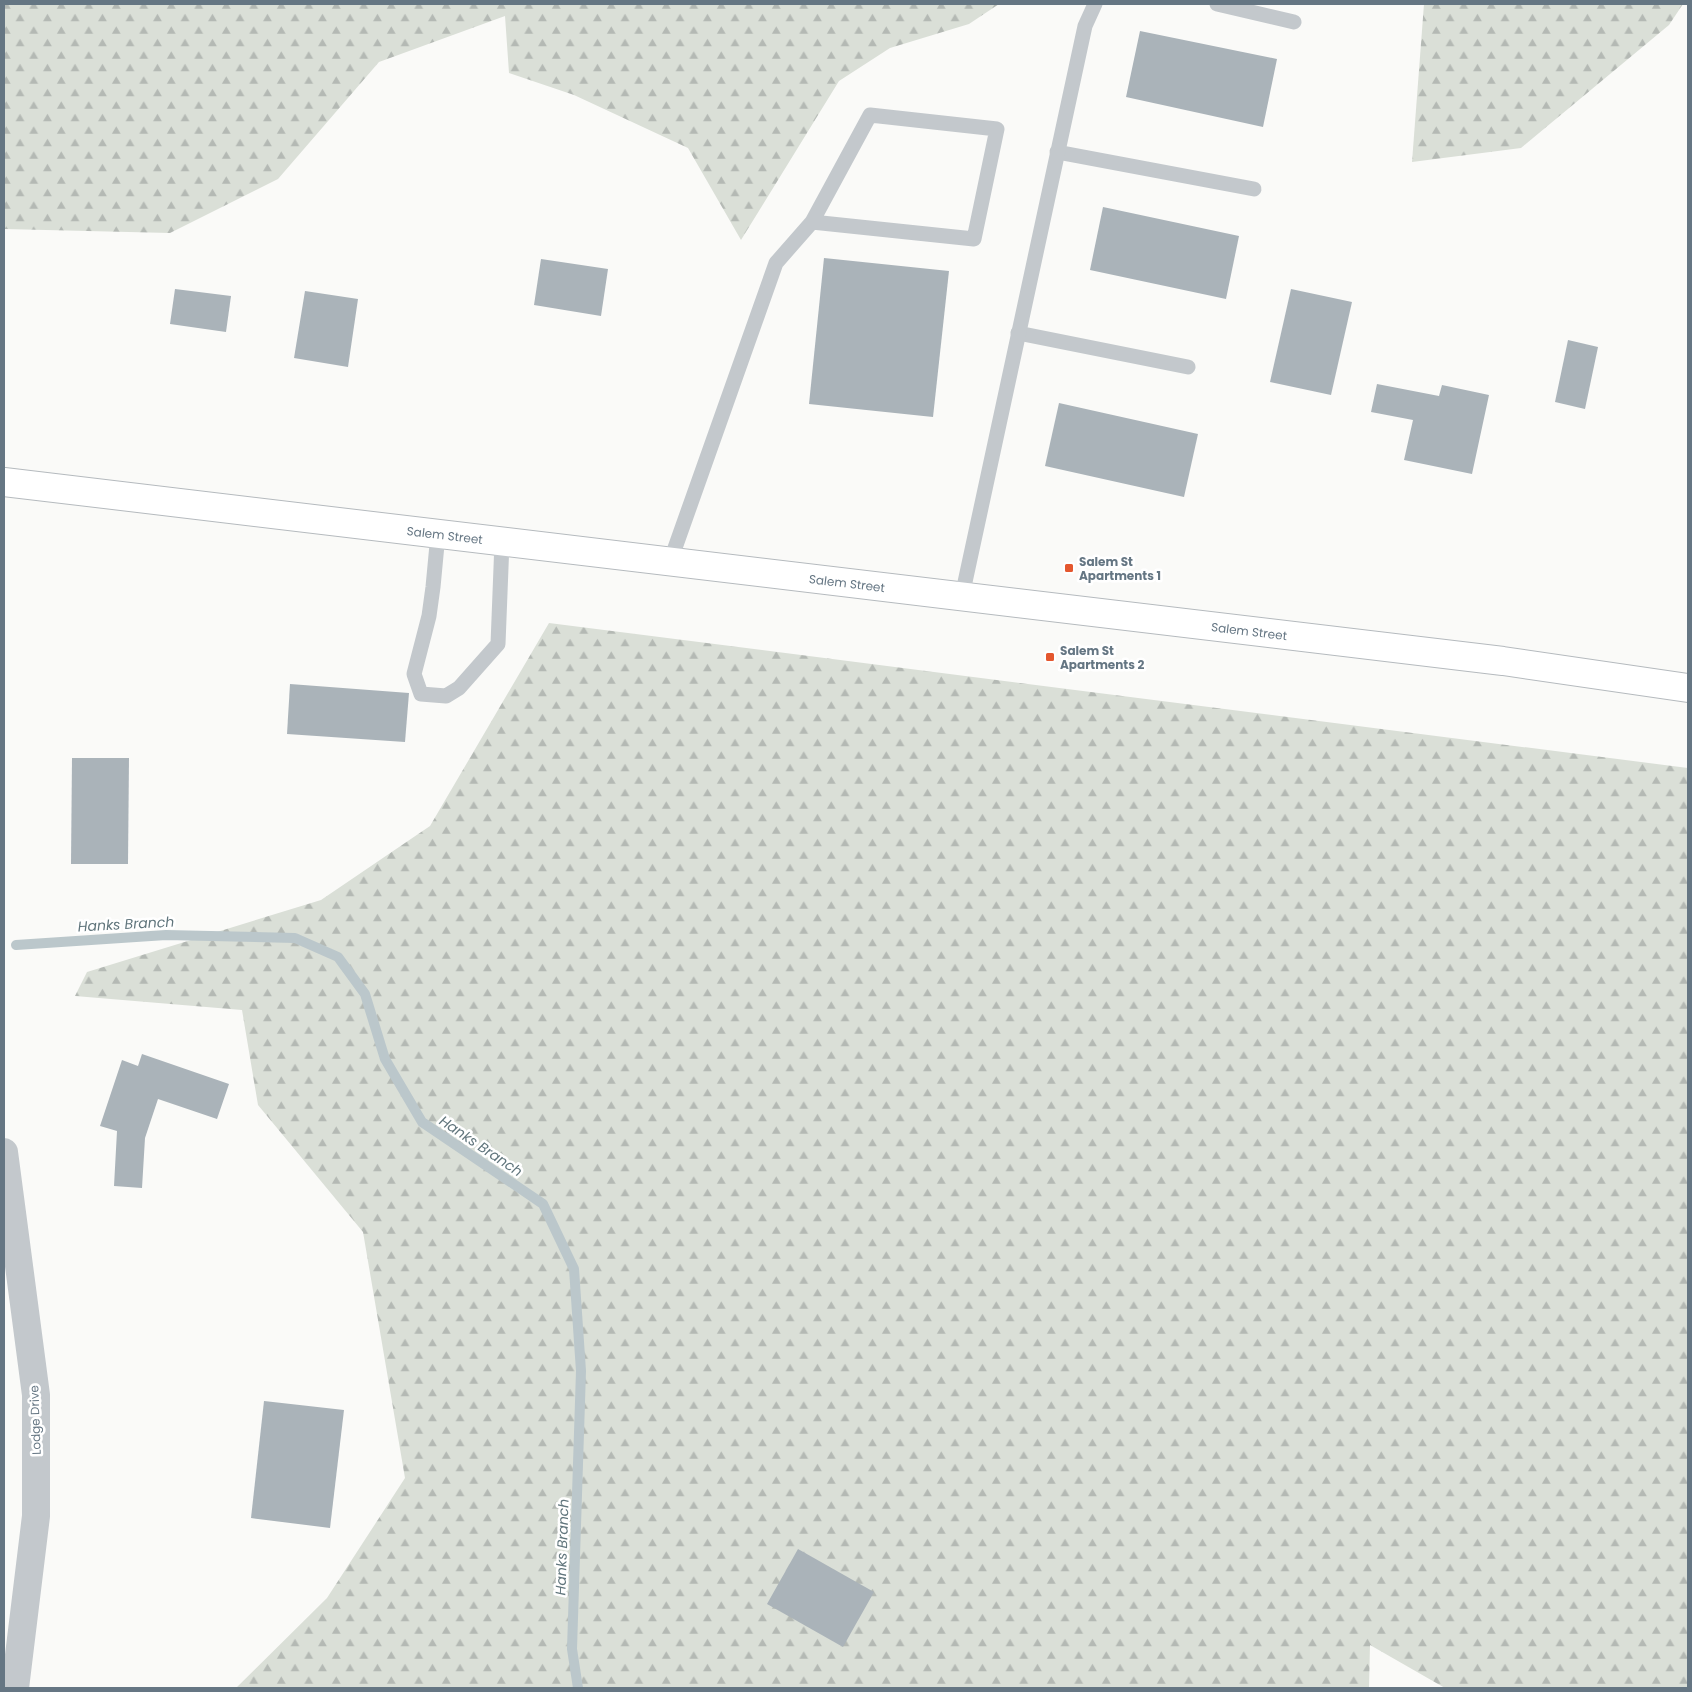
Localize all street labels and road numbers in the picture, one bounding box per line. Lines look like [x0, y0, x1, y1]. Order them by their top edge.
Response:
street label: Salem Street [406, 522, 484, 548]
street label: Salem Street [808, 570, 886, 596]
street label: Salem Street [1210, 618, 1288, 644]
street label: Lodge Drive [25, 1385, 45, 1455]

